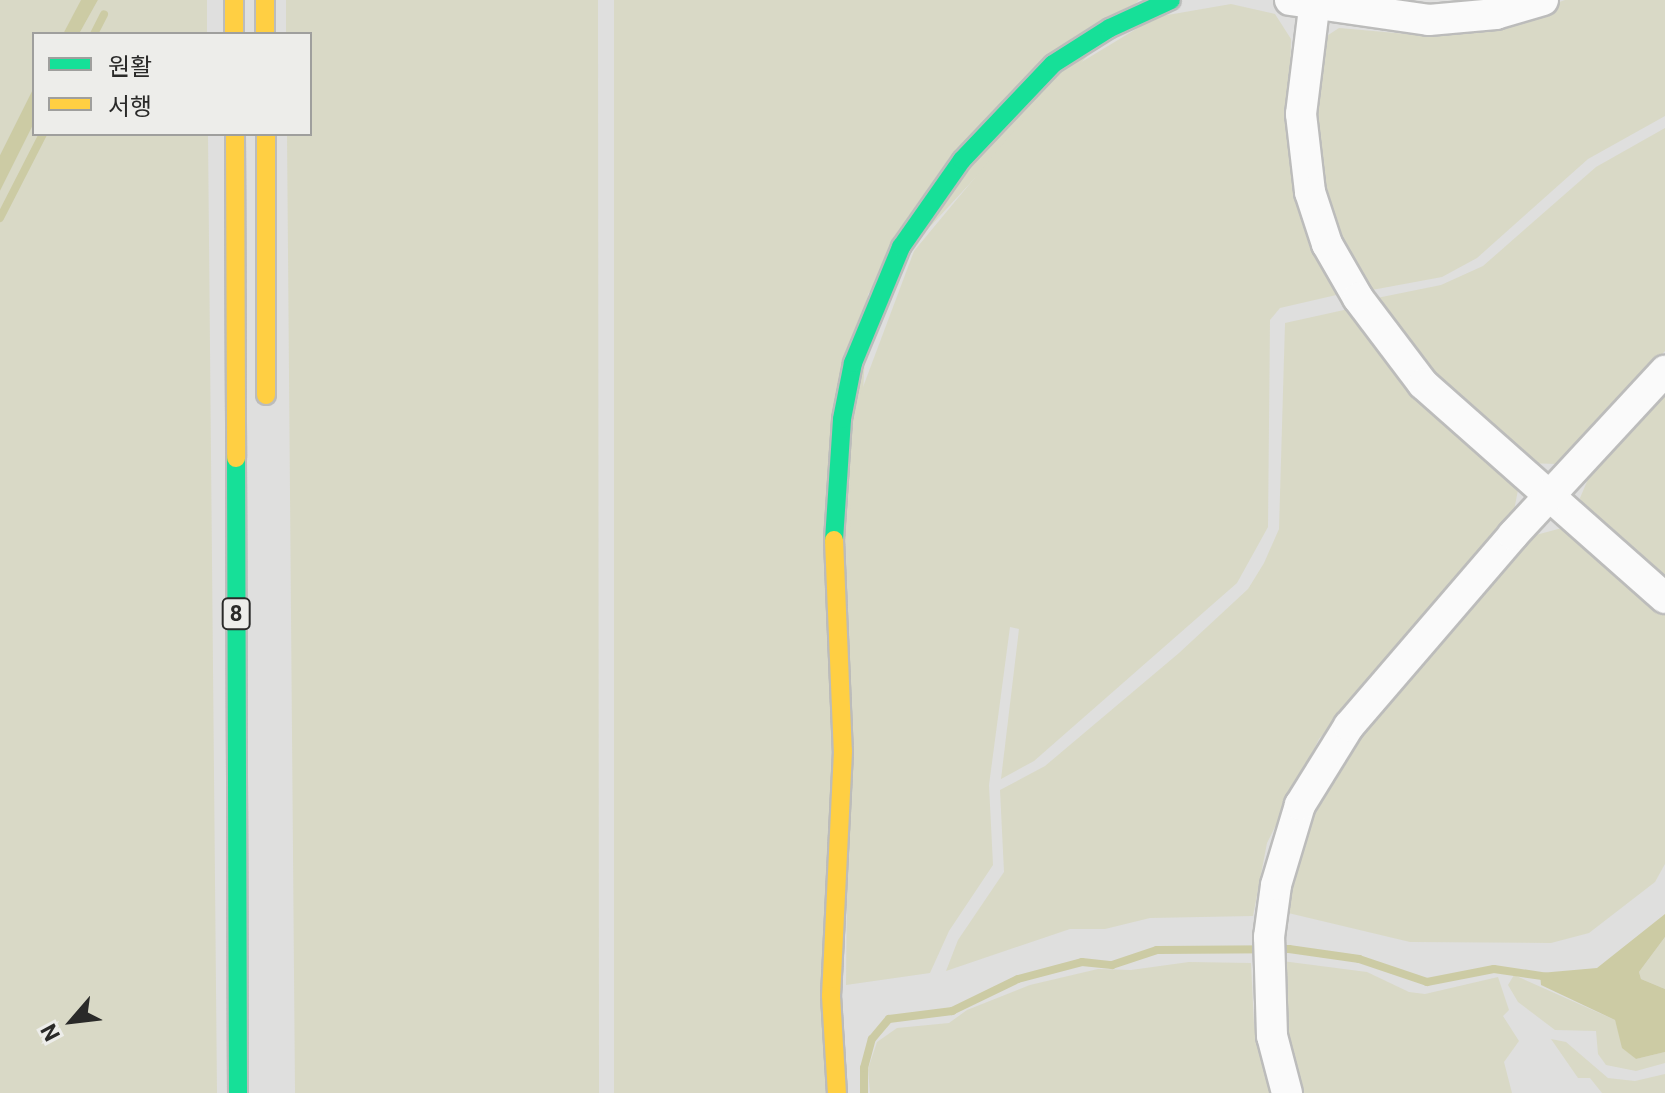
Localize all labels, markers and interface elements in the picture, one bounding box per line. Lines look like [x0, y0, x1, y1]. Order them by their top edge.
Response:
legend [32, 32, 312, 136]
text: 원활 [108, 53, 152, 81]
text: 서행 [108, 93, 152, 121]
road number: 8 [220, 596, 252, 632]
north arrow [32, 981, 112, 1061]
text: N [36, 1020, 65, 1045]

